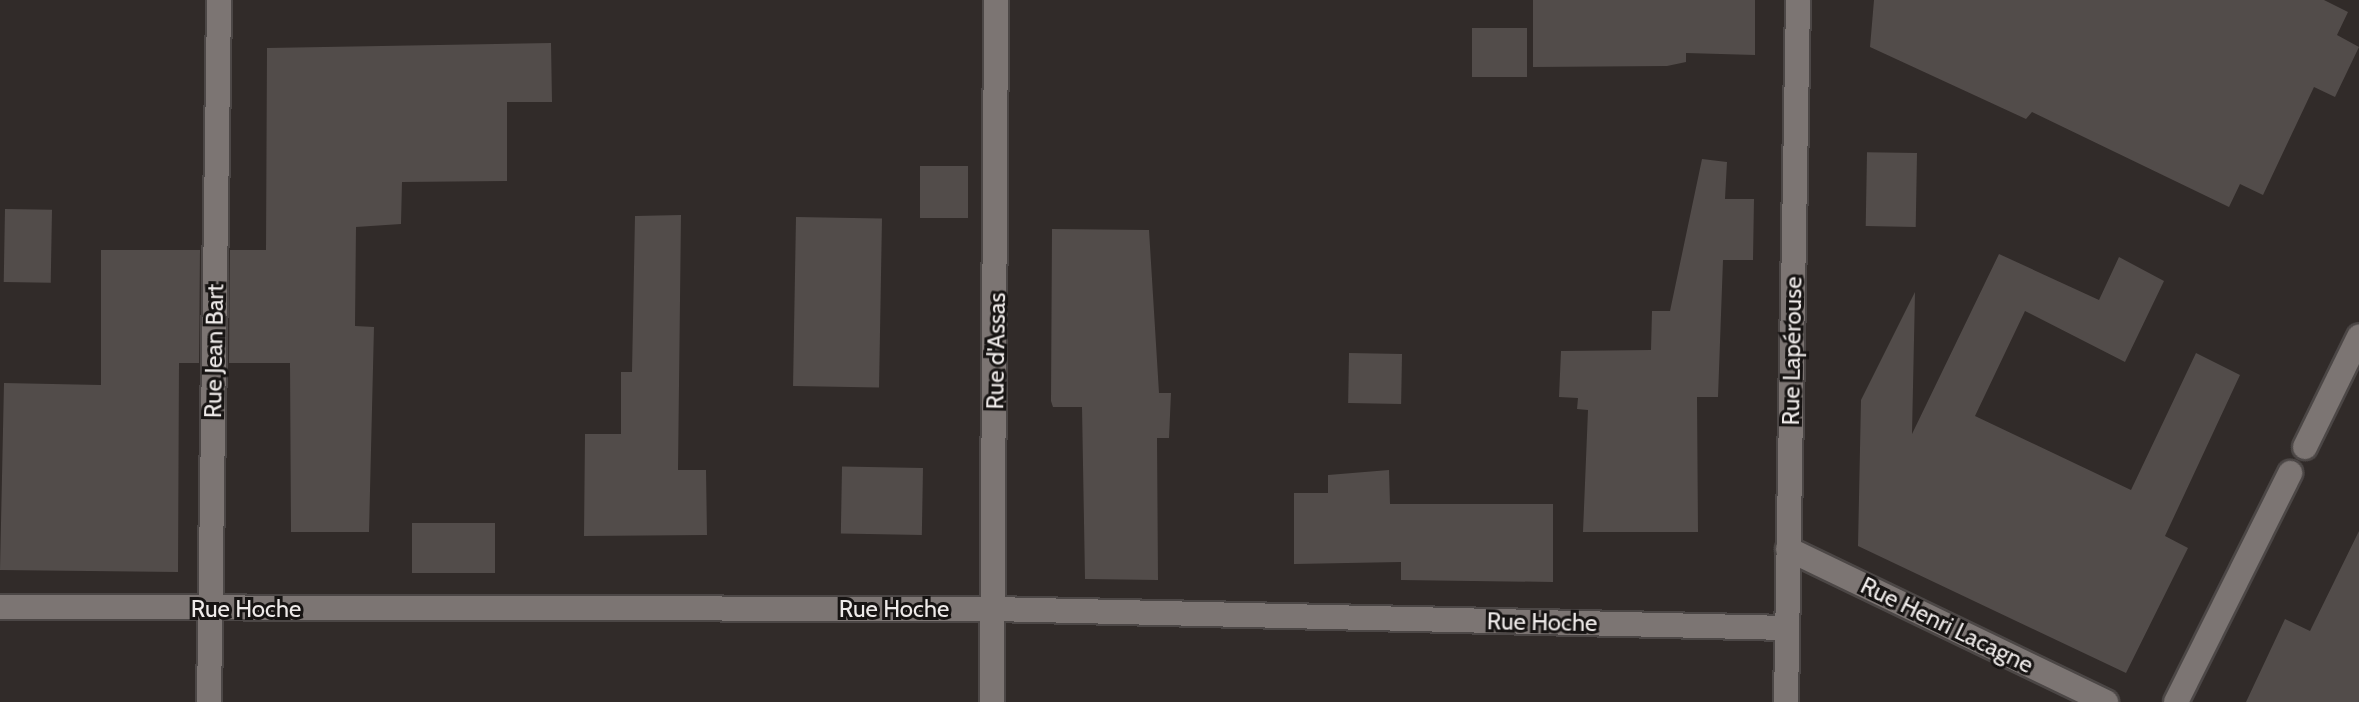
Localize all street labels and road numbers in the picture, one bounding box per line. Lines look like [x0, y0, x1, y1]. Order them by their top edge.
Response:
street label: Rue Lapérouse [1776, 276, 1808, 426]
street label: Rue Jean Bart [198, 284, 230, 418]
street label: Rue d'Assas [981, 292, 1011, 410]
street label: Rue Henri Lacagne [1856, 571, 2038, 679]
street label: Rue Hoche [191, 595, 301, 623]
street label: Rue Hoche [839, 595, 949, 623]
street label: Rue Hoche [1487, 607, 1597, 637]

